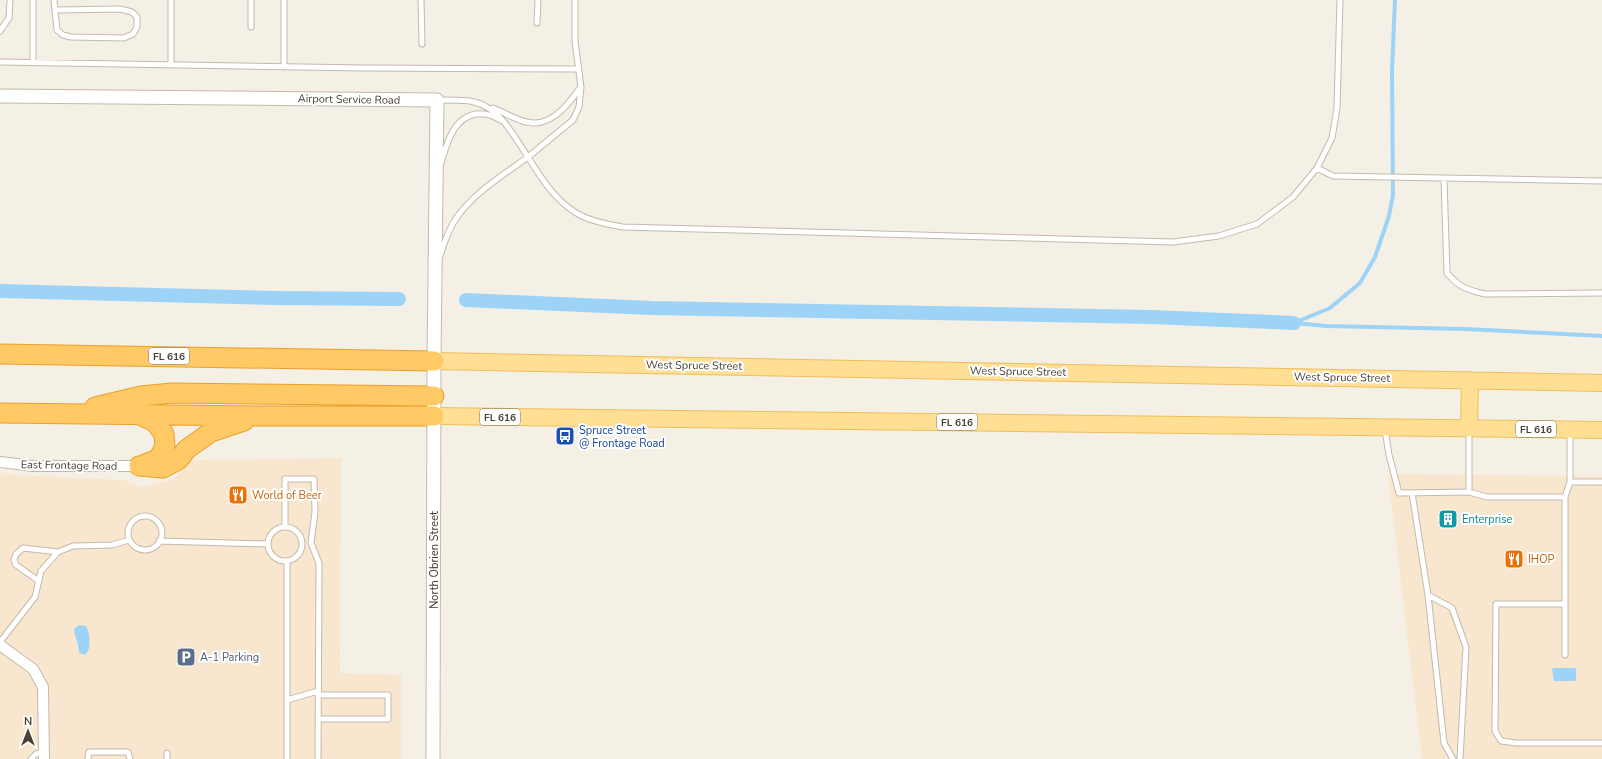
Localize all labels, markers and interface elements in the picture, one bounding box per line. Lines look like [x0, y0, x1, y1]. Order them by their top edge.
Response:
street label: Airport Service Road [298, 91, 400, 108]
road number: FL 616 [149, 348, 189, 364]
street label: West Spruce Street [646, 357, 742, 374]
street label: West Spruce Street [970, 363, 1066, 380]
street label: West Spruce Street [1294, 369, 1390, 386]
road number: FL 616 [480, 409, 520, 425]
road number: FL 616 [937, 414, 977, 430]
road number: FL 616 [1516, 421, 1556, 437]
place label: Spruce Street @ Frontage Road [579, 423, 665, 451]
bus stop icon: Spruce Street @ Frontage Road [554, 425, 576, 447]
street label: East Frontage Road [21, 457, 117, 474]
restaurant icon: World of Beer [227, 484, 249, 506]
place label: World of Beer [252, 488, 322, 503]
building icon: Enterprise [1437, 508, 1459, 530]
street label: North Obrien Street [427, 511, 442, 609]
place label: Enterprise [1462, 512, 1512, 527]
restaurant icon: IHOP [1503, 548, 1525, 570]
place label: IHOP [1528, 552, 1555, 567]
parking icon: A-1 Parking [175, 646, 197, 668]
place label: A-1 Parking [200, 650, 259, 665]
north arrow [8, 711, 48, 751]
text: N [24, 714, 32, 729]

